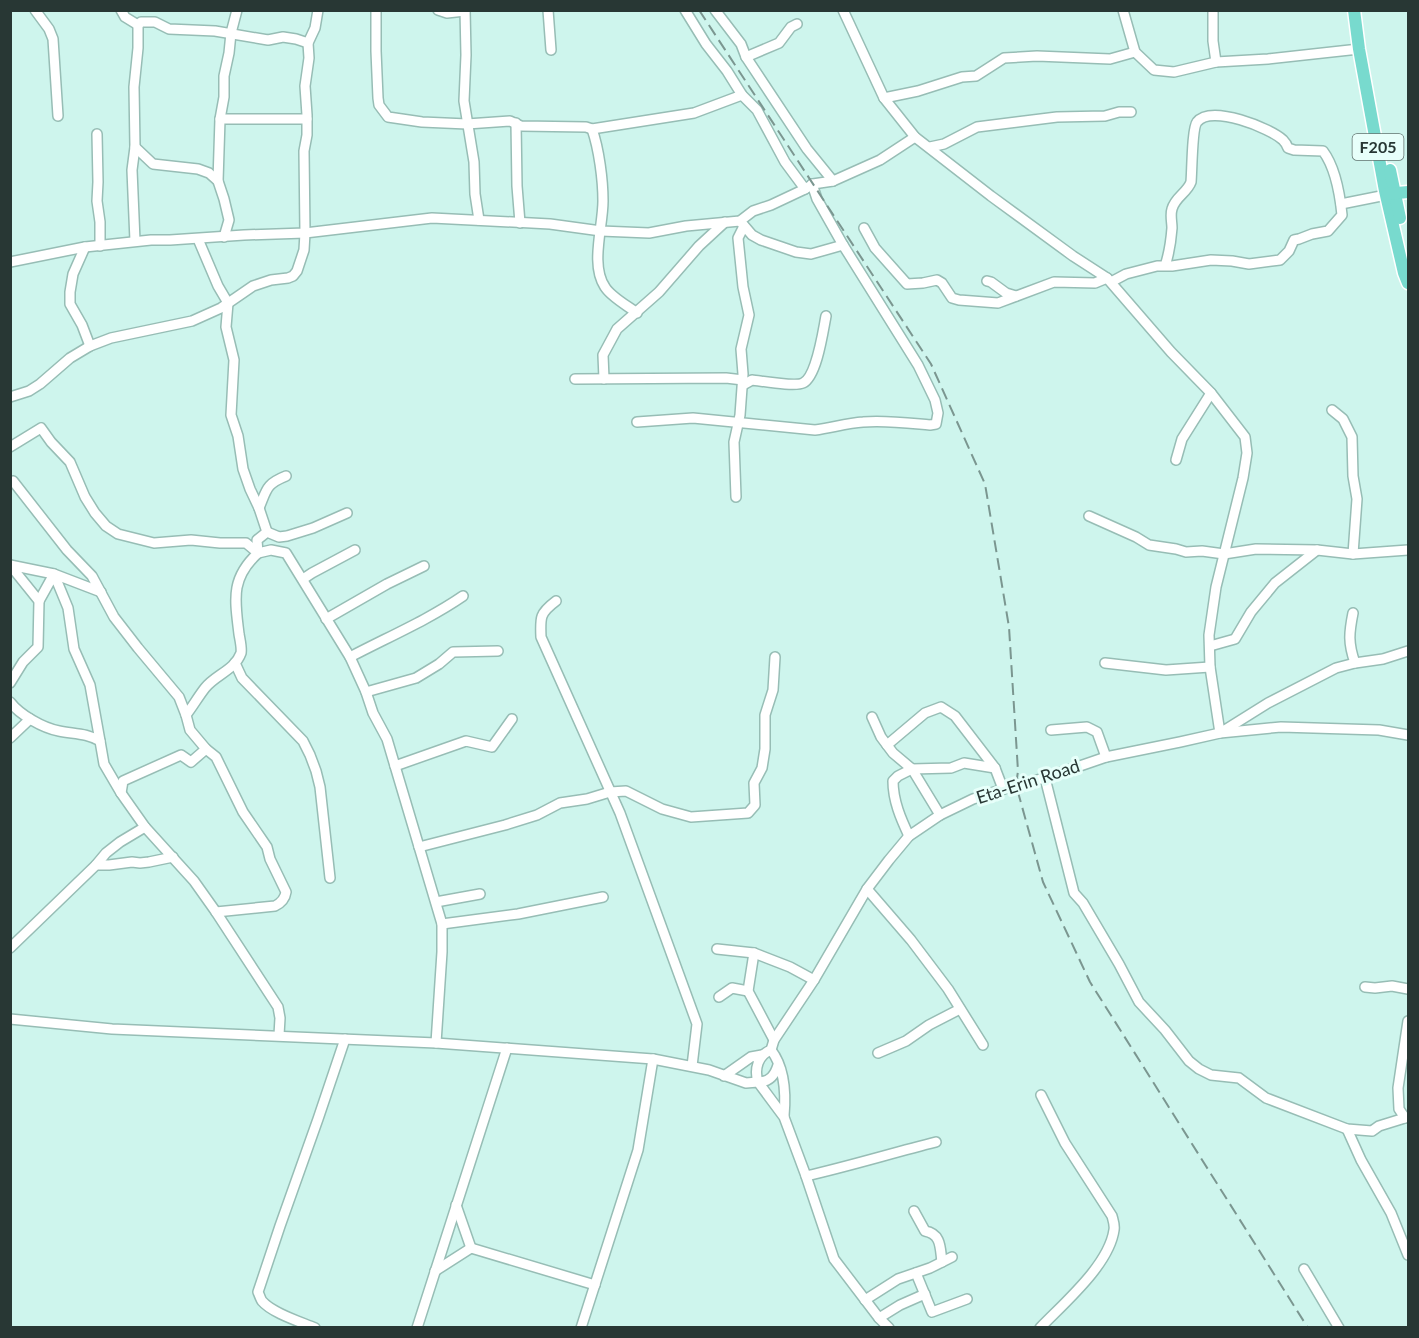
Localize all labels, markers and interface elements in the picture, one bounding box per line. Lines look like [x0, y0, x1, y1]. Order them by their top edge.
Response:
road number: F205 [1352, 134, 1404, 160]
street label: Eta-Erin Road [973, 754, 1082, 808]

